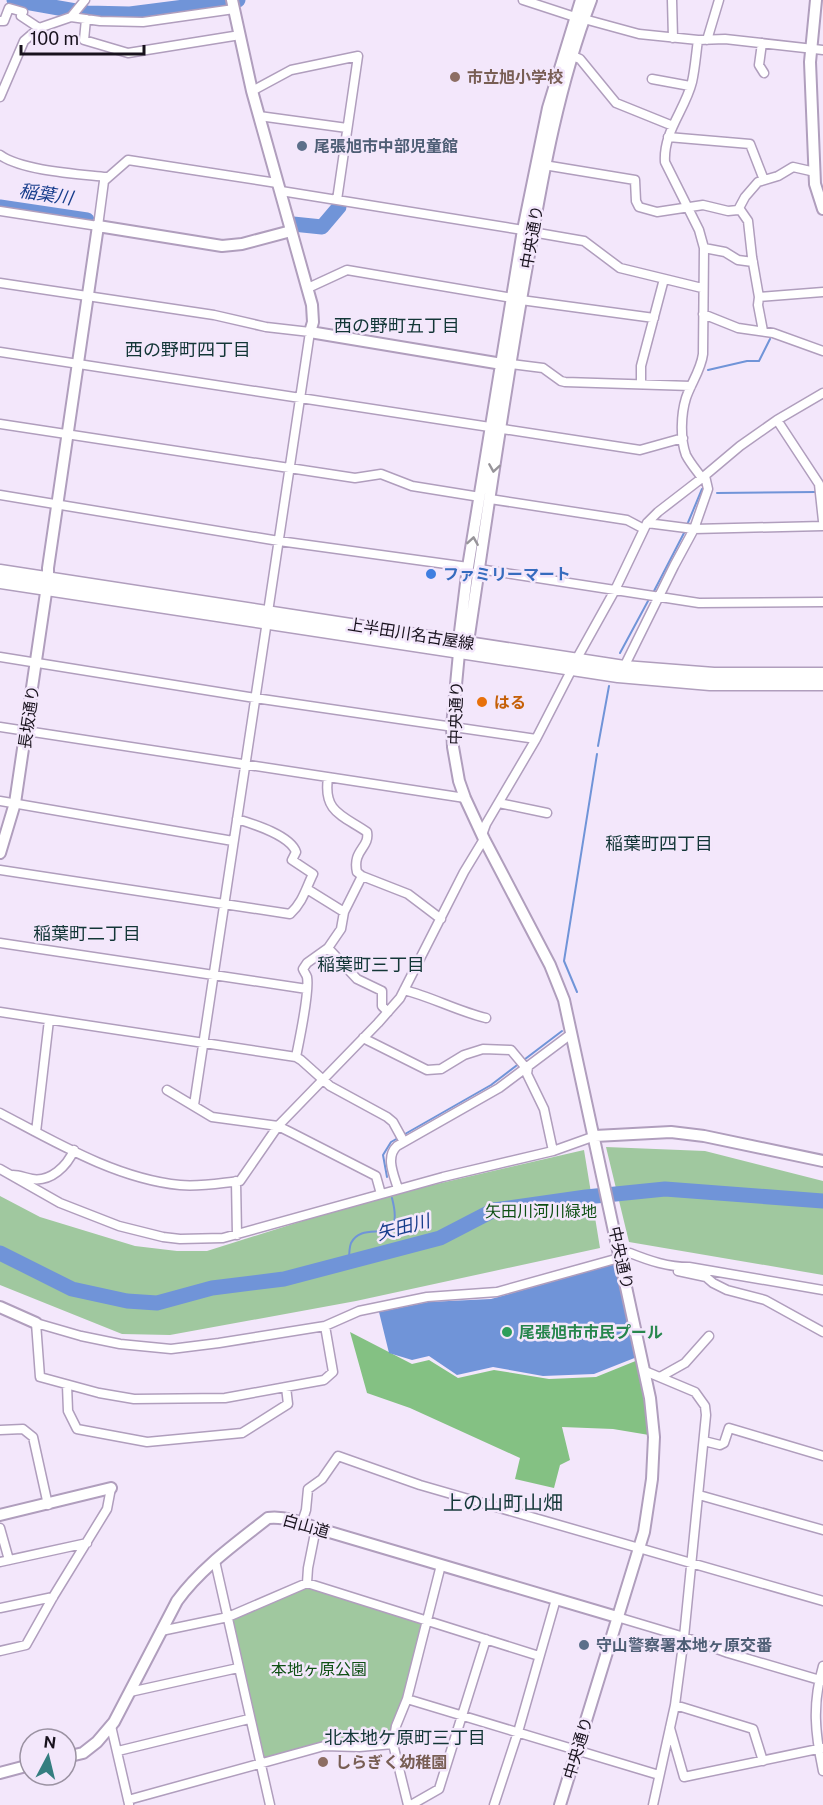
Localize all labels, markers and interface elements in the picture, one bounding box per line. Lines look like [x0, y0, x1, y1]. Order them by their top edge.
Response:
scale bar [21, 18, 144, 56]
text: 100 m [30, 28, 79, 49]
place label: 市立旭小学校 [467, 68, 563, 87]
marker: 市立旭小学校 [448, 70, 462, 84]
place label: 尾張旭市中部児童館 [314, 137, 458, 156]
marker: 尾張旭市中部児童館 [295, 139, 309, 153]
water label: 稲葉川 [18, 179, 76, 209]
street label: 中央通り [517, 204, 547, 270]
district label: 西の野町五丁目 [334, 315, 460, 336]
district label: 西の野町四丁目 [125, 339, 251, 360]
one-way arrow [489, 463, 501, 472]
one-way arrow [466, 536, 478, 545]
place label: ファミリーマート [443, 565, 571, 584]
marker: ファミリーマート [424, 567, 438, 581]
street label: 上半田川名古屋線 [346, 615, 476, 653]
street label: 中央通り [445, 681, 467, 745]
street label: 長坂通り [15, 684, 43, 750]
place label: はる [494, 693, 526, 712]
marker: はる [475, 695, 489, 709]
district label: 稲葉町四丁目 [605, 833, 713, 854]
district label: 稲葉町二丁目 [33, 923, 141, 944]
district label: 稲葉町三丁目 [317, 954, 425, 975]
park label: 矢田川河川緑地 [485, 1202, 597, 1221]
water label: 矢田川 [374, 1209, 434, 1244]
street label: 中央通り [605, 1225, 637, 1291]
place label: 尾張旭市市民プール [519, 1323, 663, 1342]
marker: 尾張旭市市民プール [500, 1325, 514, 1339]
district label: 上の山町山畑 [443, 1491, 563, 1515]
street label: 白山道 [280, 1510, 332, 1542]
place label: 守山警察署本地ヶ原交番 [596, 1636, 772, 1655]
marker: 守山警察署本地ヶ原交番 [577, 1638, 591, 1652]
park label: 本地ヶ原公園 [271, 1660, 367, 1679]
street label: 中央通り [560, 1715, 596, 1781]
north arrow [18, 1727, 78, 1787]
district label: 北本地ケ原町三丁目 [324, 1727, 486, 1748]
text: N [42, 1732, 57, 1753]
place label: しらぎく幼稚園 [335, 1753, 447, 1772]
marker: しらぎく幼稚園 [316, 1755, 330, 1769]

